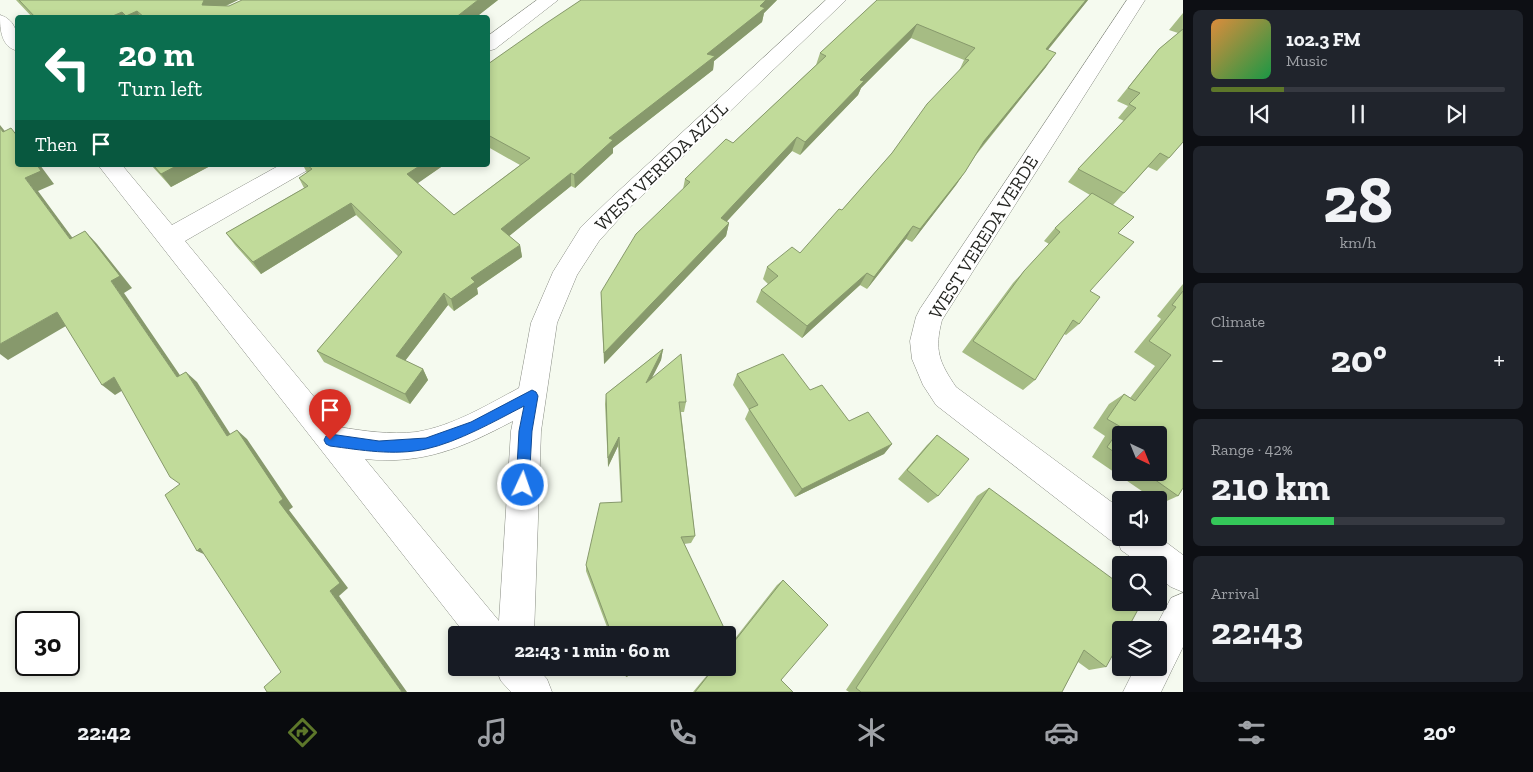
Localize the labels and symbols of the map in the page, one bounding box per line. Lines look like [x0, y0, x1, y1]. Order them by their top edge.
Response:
street label: WEST VEREDA AZUL [590, 96, 733, 236]
street label: WEST VEREDA VERDE [924, 151, 1043, 323]
pin [309, 389, 351, 440]
north arrow [1112, 426, 1168, 481]
position arrow [496, 458, 548, 510]
speed limit sign: 30 [15, 611, 80, 676]

